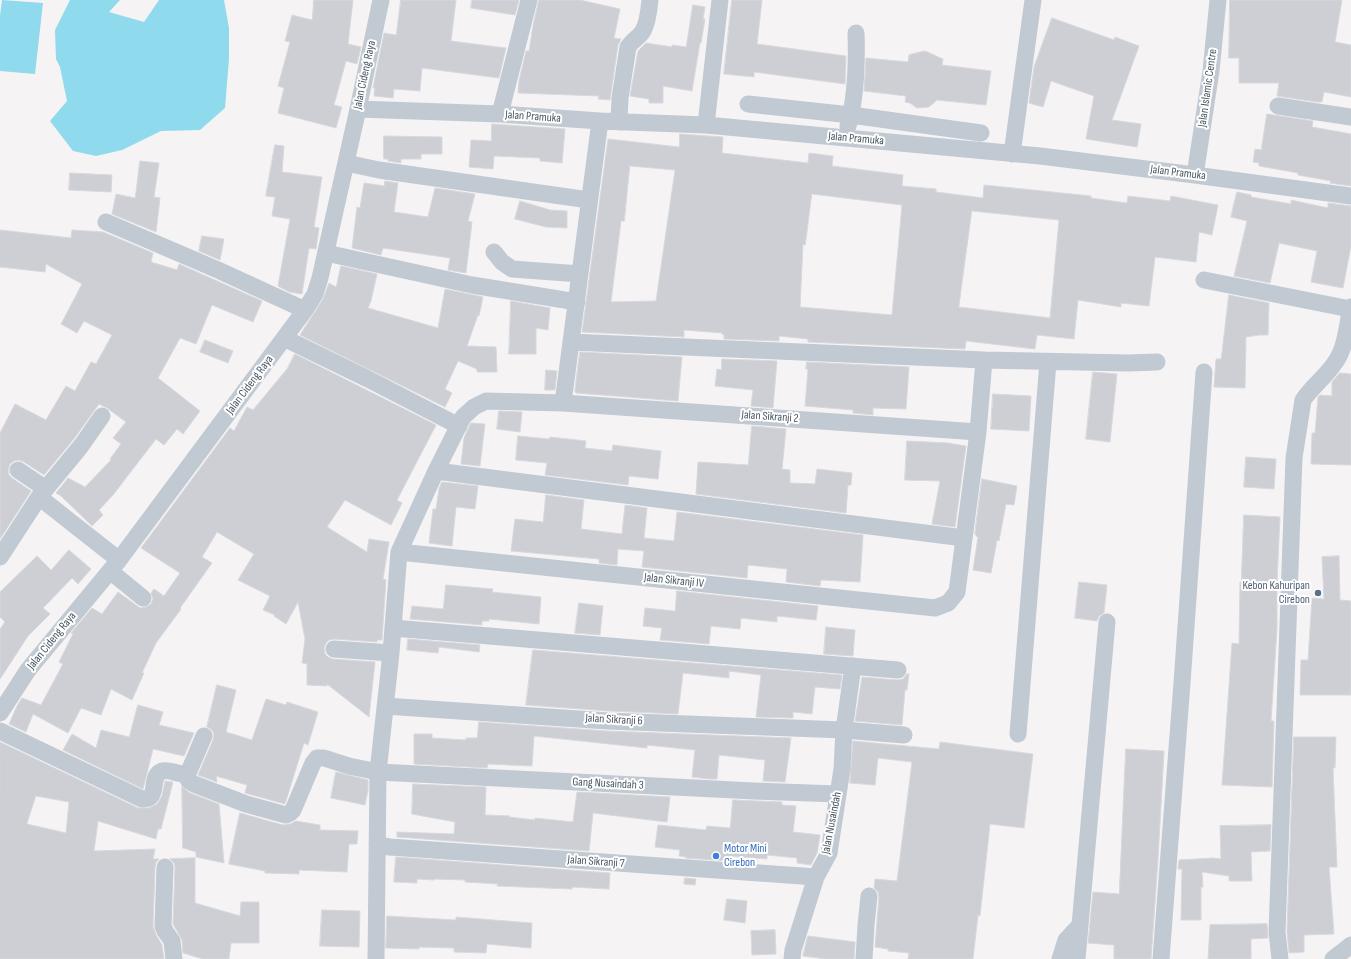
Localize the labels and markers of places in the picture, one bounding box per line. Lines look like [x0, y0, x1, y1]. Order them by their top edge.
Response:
place label: Kebon Kahuripan Cirebon [1242, 579, 1310, 607]
marker: Kebon Kahuripan Cirebon [1313, 588, 1323, 598]
place label: Motor Mini Cirebon [724, 842, 767, 870]
marker: Motor Mini Cirebon [711, 851, 721, 861]

